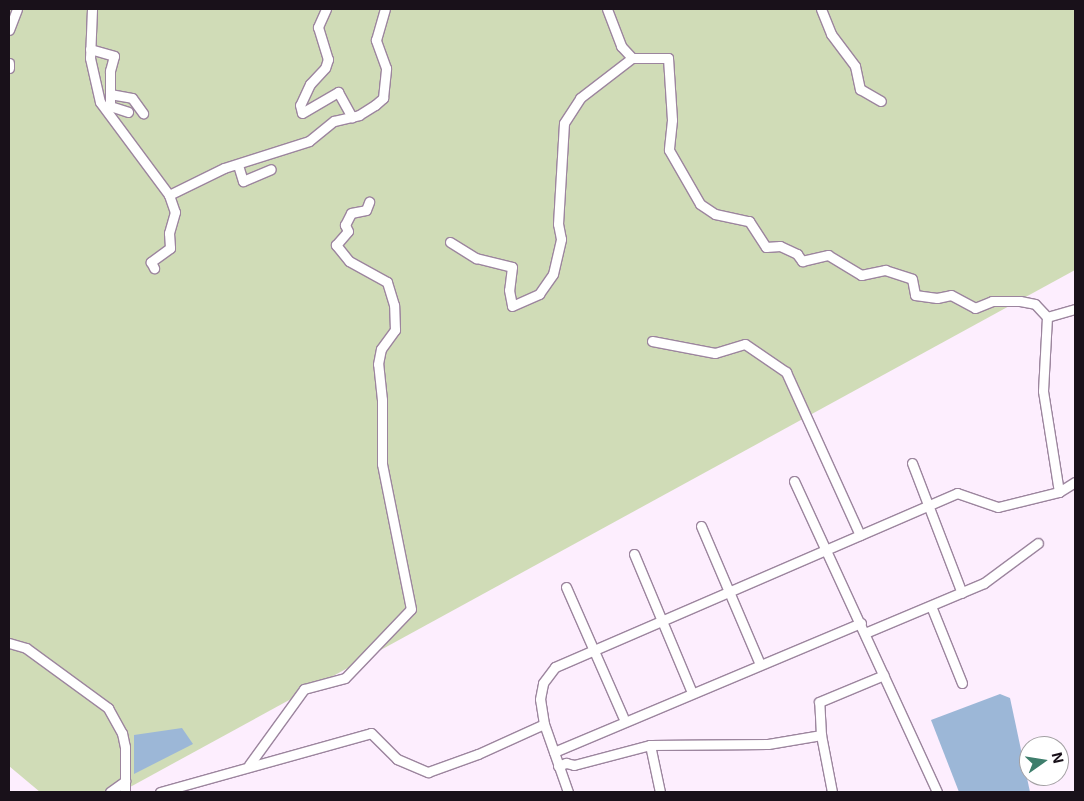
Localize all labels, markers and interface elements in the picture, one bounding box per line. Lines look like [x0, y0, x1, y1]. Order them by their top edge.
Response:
north arrow [1019, 736, 1069, 786]
text: N [1049, 751, 1068, 765]

